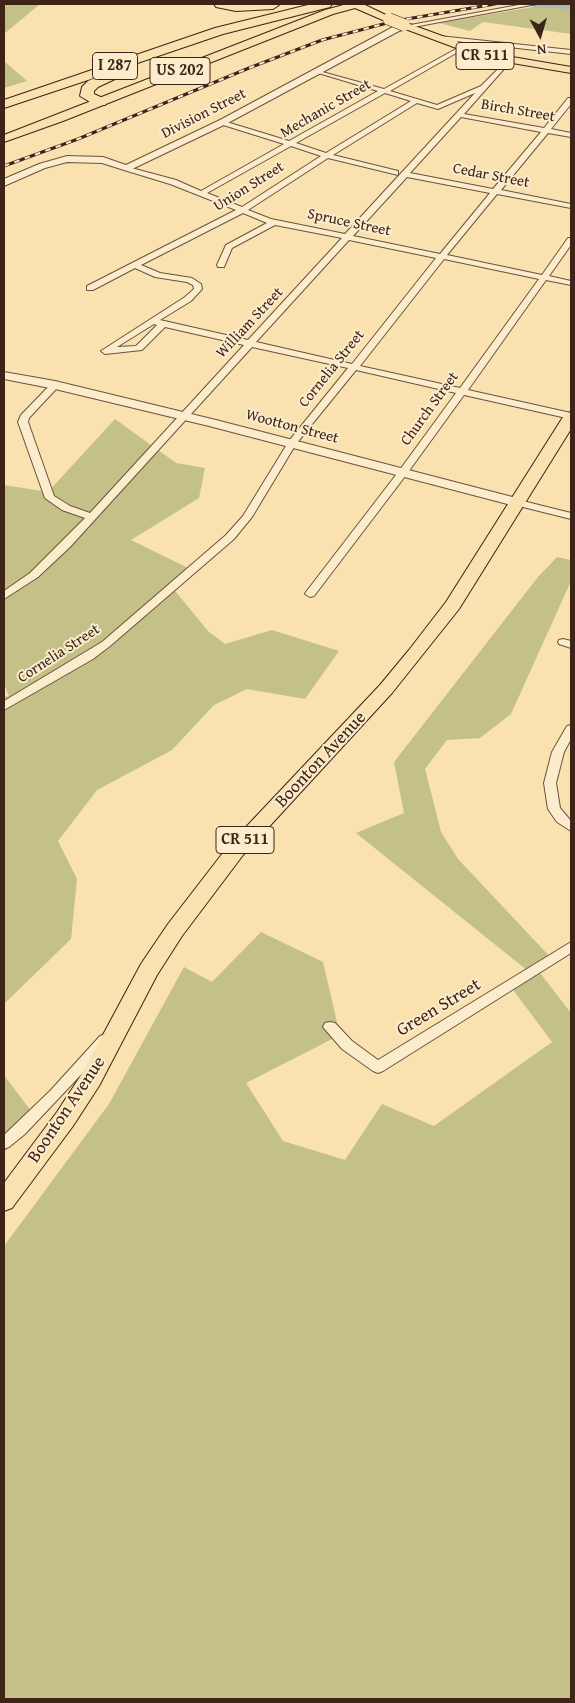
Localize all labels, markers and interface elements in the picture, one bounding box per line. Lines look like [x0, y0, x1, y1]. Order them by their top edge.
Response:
north arrow [515, 10, 565, 60]
text: N [536, 39, 547, 60]
road number: CR 511 [456, 42, 514, 70]
road number: I 287 [92, 52, 138, 80]
road number: US 202 [150, 58, 210, 84]
street label: Mechanic Street [277, 76, 375, 142]
street label: Division Street [159, 85, 249, 143]
street label: Birch Street [480, 96, 556, 126]
street label: Union Street [210, 158, 288, 216]
street label: Cedar Street [451, 160, 531, 192]
street label: Spruce Street [306, 205, 392, 241]
street label: William Street [213, 284, 287, 362]
street label: Cornelia Street [295, 327, 369, 411]
street label: Church Street [397, 369, 463, 449]
street label: Wootton Street [244, 406, 340, 448]
street label: Cornelia Street [15, 621, 103, 687]
street label: Boonton Avenue [271, 707, 371, 813]
road number: CR 511 [216, 826, 274, 854]
street label: Green Street [393, 974, 485, 1042]
street label: Boonton Avenue [23, 1053, 111, 1167]

